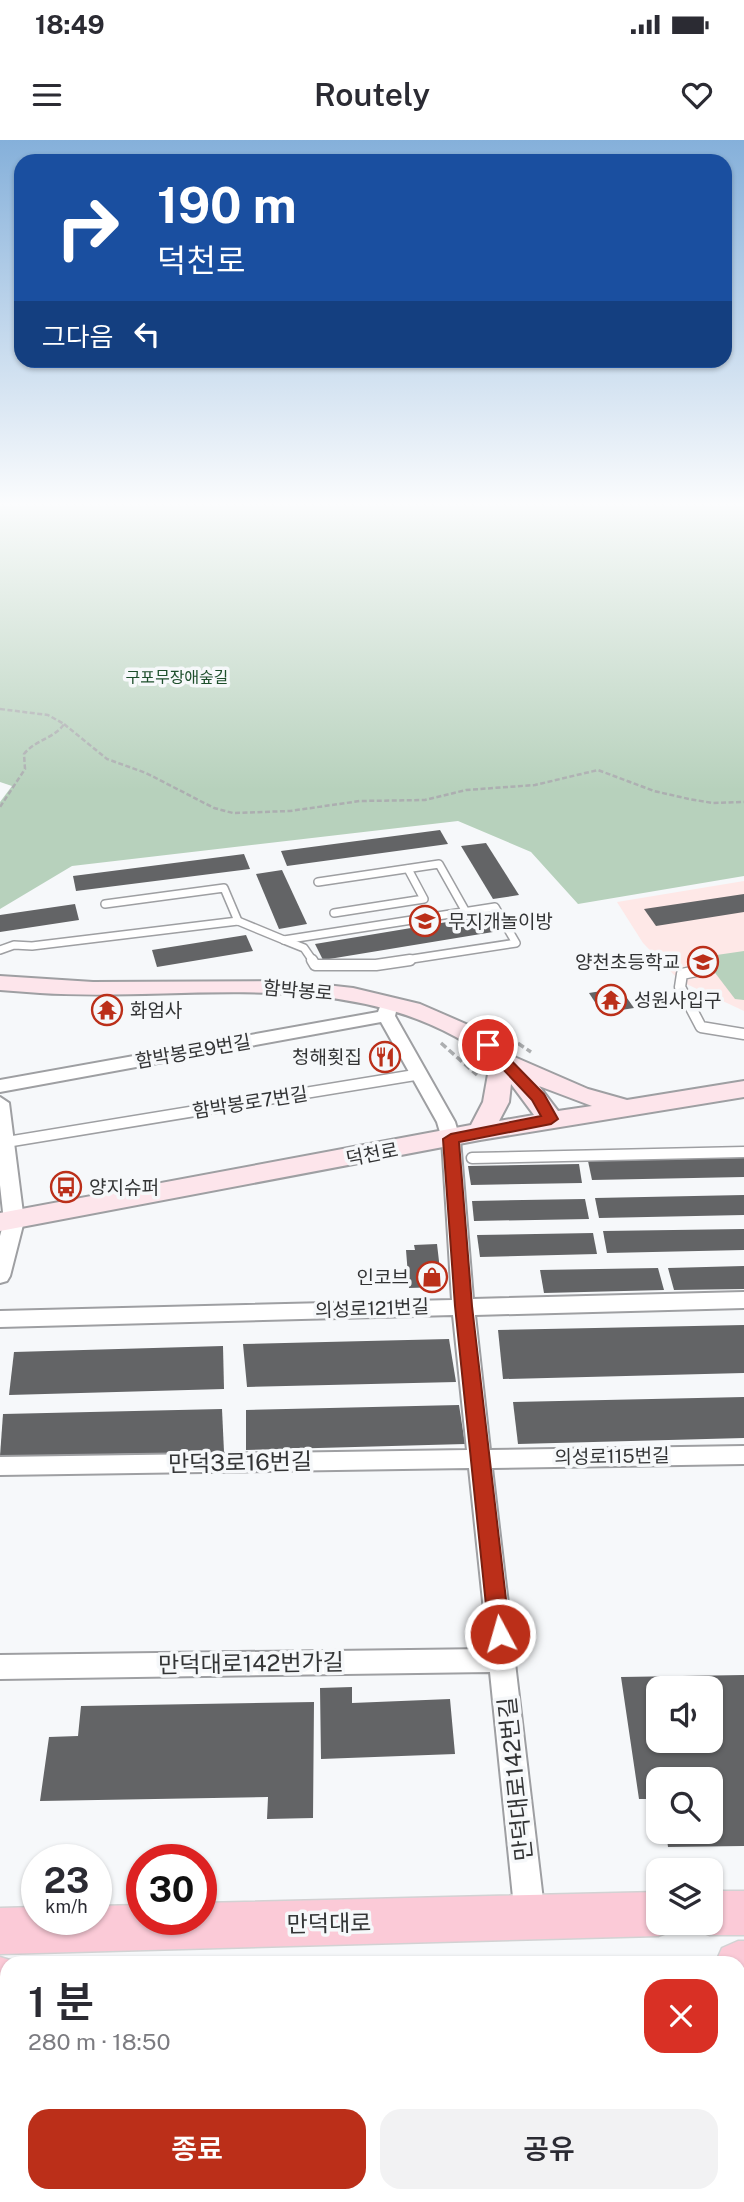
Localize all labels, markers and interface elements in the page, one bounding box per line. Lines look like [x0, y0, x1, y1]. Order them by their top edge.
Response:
text: 18:49 [35, 9, 105, 40]
icon: menu [28, 76, 66, 114]
text: Routely [314, 76, 430, 113]
icon: heart [678, 76, 716, 114]
text: 190 m [157, 176, 297, 234]
icon: right [42, 182, 133, 273]
text: 덕천로 [157, 242, 245, 279]
icon: left [128, 315, 166, 353]
text: 그다음 [42, 321, 114, 352]
park label: 구포무장애숲길 [125, 668, 229, 687]
school or university icon: 무지개놀이방 [408, 904, 442, 938]
place label: 무지개놀이방 [448, 910, 553, 932]
school or university icon: 양천초등학교 [686, 945, 720, 979]
place label: 양천초등학교 [575, 951, 680, 973]
street label: 함박봉로 [262, 976, 334, 1004]
temple icon: 성원사입구 [594, 983, 628, 1017]
place label: 성원사입구 [634, 989, 721, 1011]
temple icon: 화엄사 [90, 993, 124, 1027]
place label: 화엄사 [130, 999, 182, 1021]
pin [458, 1015, 518, 1075]
icon: arrive [469, 1026, 507, 1064]
street label: 함박봉로9번길 [134, 1030, 252, 1072]
restaurant icon: 청해횟집 [368, 1040, 402, 1074]
place label: 청해횟집 [292, 1046, 362, 1068]
street label: 함박봉로7번길 [191, 1082, 309, 1122]
street label: 덕천로 [344, 1138, 400, 1170]
bus stop icon: 양지슈퍼 [49, 1170, 83, 1204]
place label: 양지슈퍼 [89, 1176, 159, 1198]
shop icon: 인코브 [415, 1260, 449, 1294]
place label: 인코브 [357, 1266, 409, 1288]
street label: 의성로121번길 [315, 1295, 429, 1321]
street label: 의성로115번길 [554, 1444, 670, 1468]
street label: 만덕3로16번길 [168, 1447, 312, 1477]
position arrow [463, 1597, 537, 1671]
street label: 만덕대로142번가길 [158, 1648, 344, 1678]
map controls [646, 1676, 723, 1935]
button: sound [646, 1676, 723, 1753]
street label: 만덕대로142번길 [493, 1696, 537, 1862]
button: search [646, 1767, 723, 1844]
speed limit sign: 30 [126, 1844, 217, 1935]
button: layers [646, 1858, 723, 1935]
text: 23 [44, 1860, 89, 1901]
text: km/h [45, 1896, 88, 1917]
street label: 만덕대로 [286, 1909, 372, 1937]
text: 1 분 [28, 1977, 94, 2026]
button: close [644, 1979, 718, 2053]
text: 280 m · 18:50 [28, 2028, 171, 2055]
button: 종료 [28, 2109, 366, 2189]
button: 공유 [380, 2109, 718, 2189]

